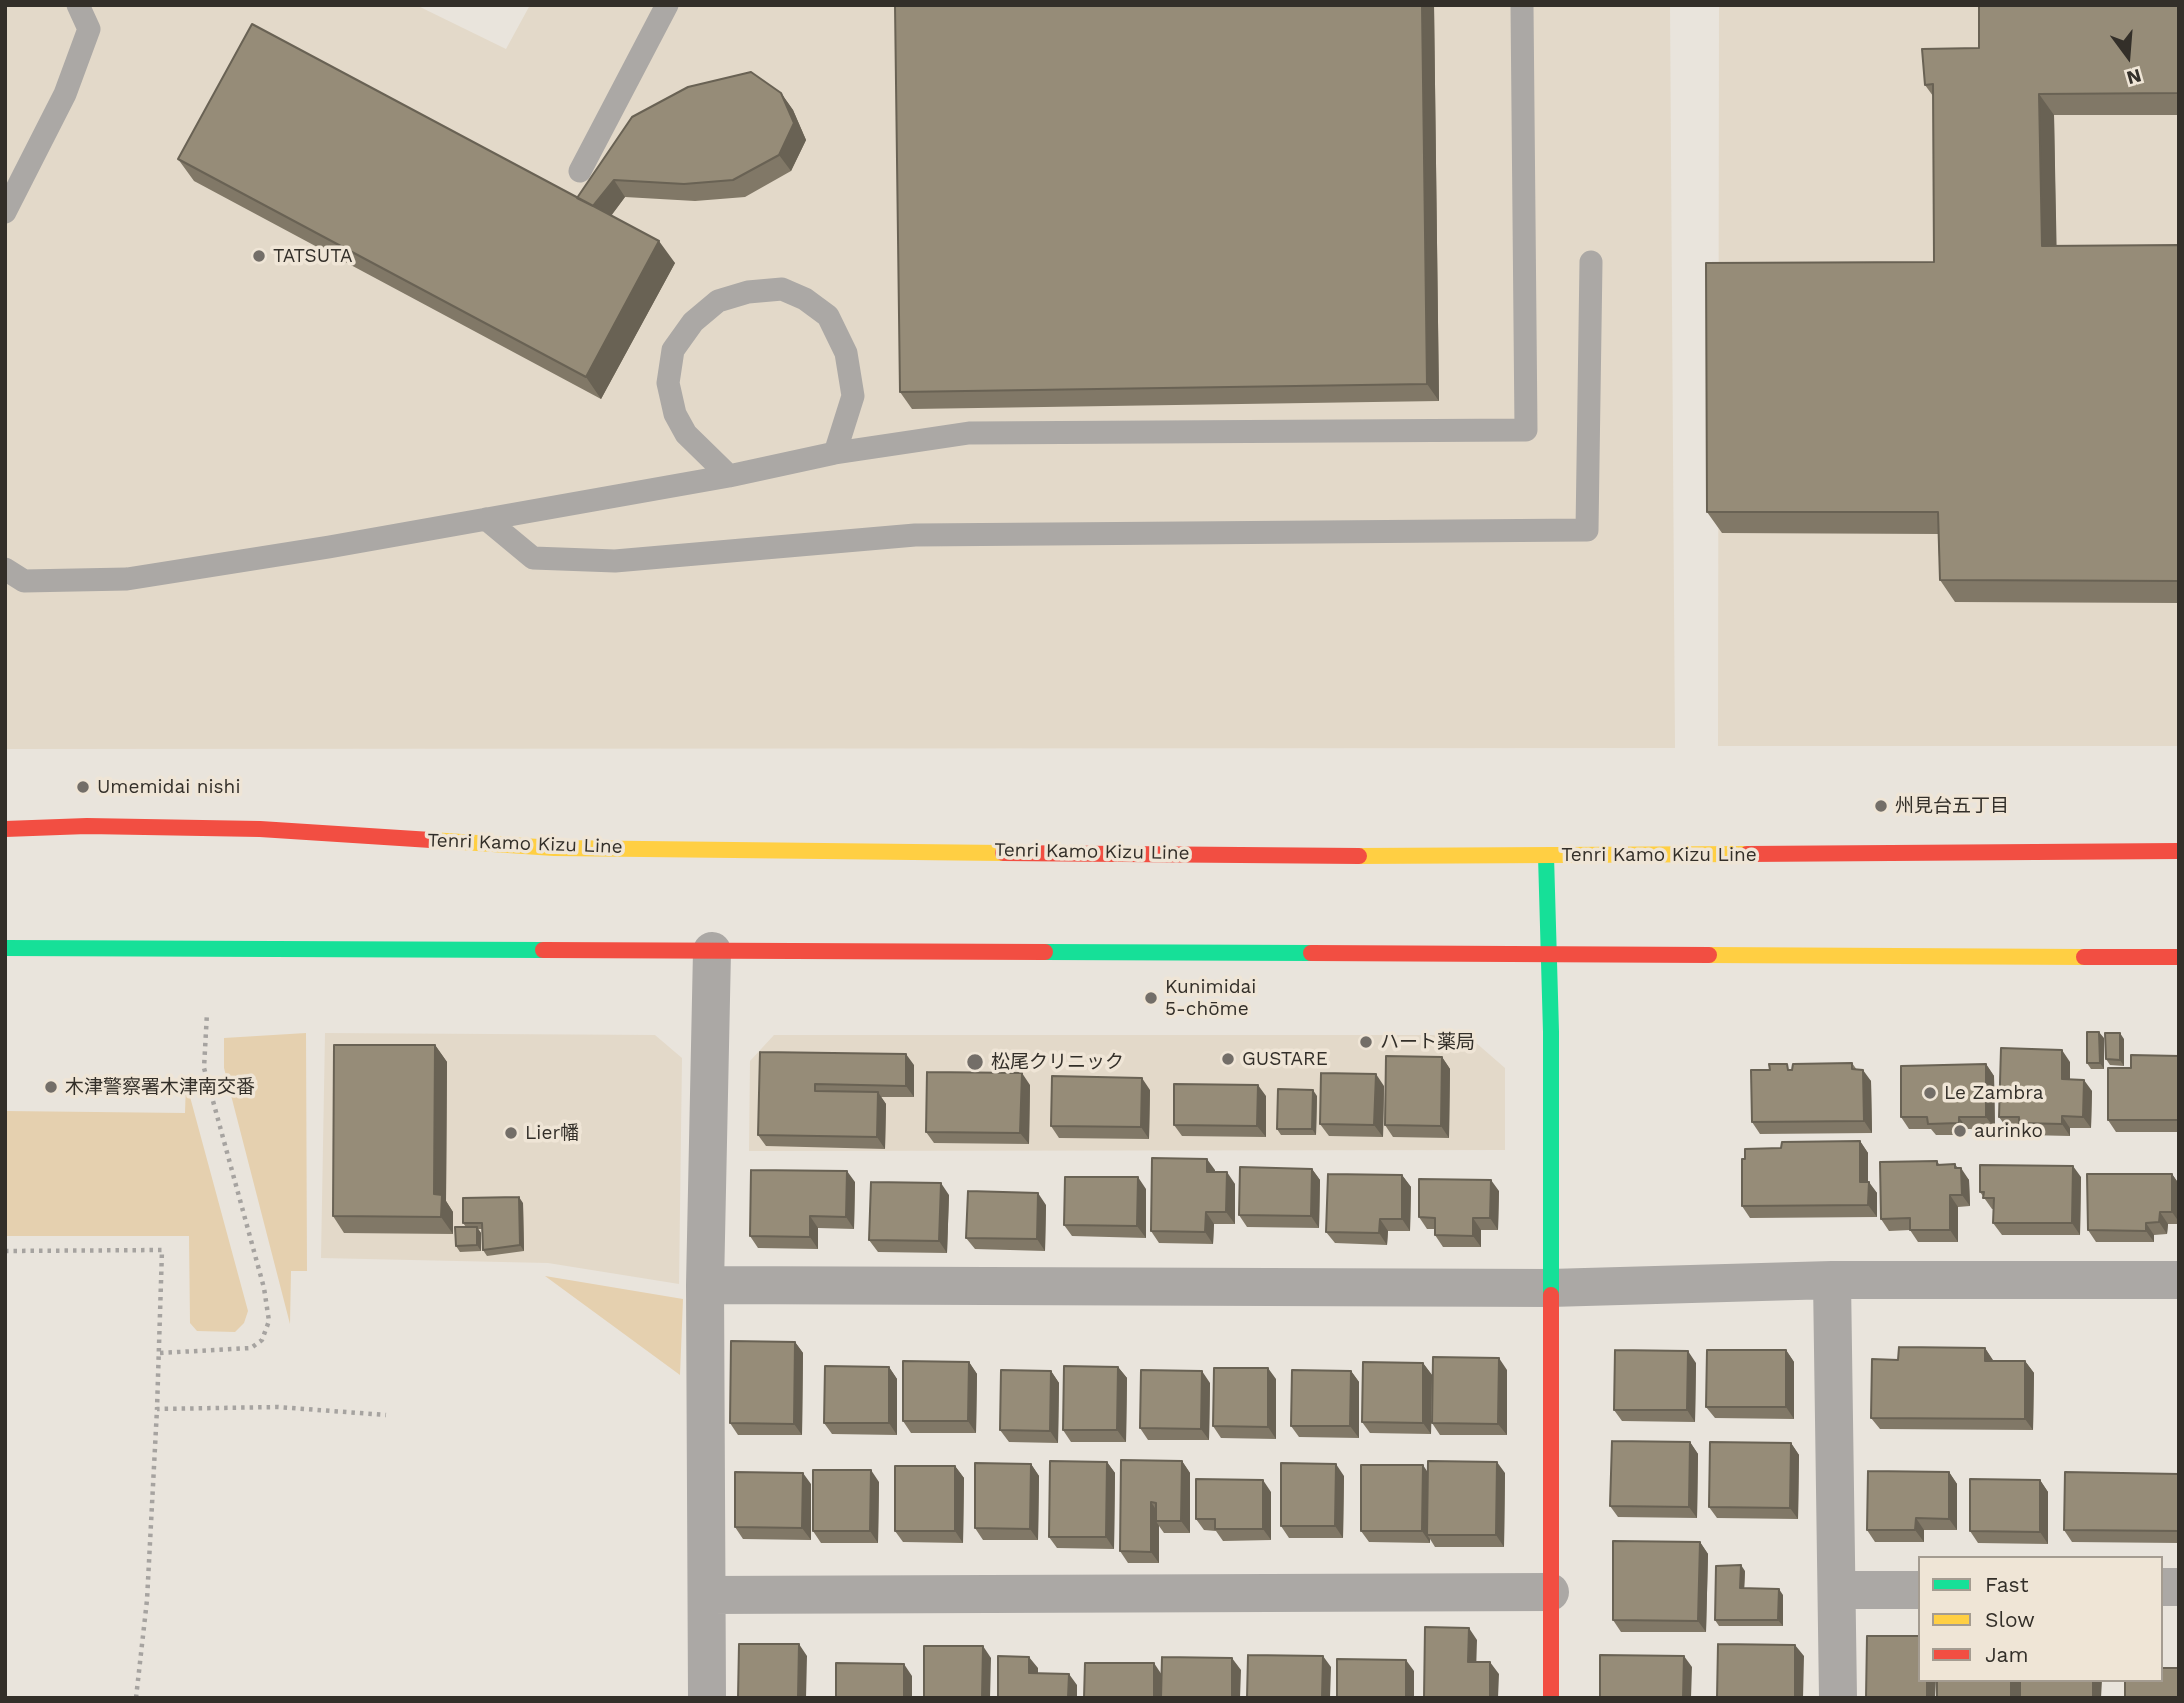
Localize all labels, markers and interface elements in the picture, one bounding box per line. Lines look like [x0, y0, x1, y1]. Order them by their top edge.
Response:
north arrow [2093, 21, 2163, 91]
text: N [2124, 64, 2144, 90]
place label: TATSUTA [273, 245, 352, 267]
marker: TATSUTA [251, 248, 267, 264]
place label: Umemidai nishi [97, 776, 240, 798]
marker: Umemidai nishi [75, 779, 91, 795]
place label: 州見台五丁目 [1895, 795, 2009, 817]
marker: 州見台五丁目 [1873, 798, 1889, 814]
street label: Tenri Kamo Kizu Line [427, 829, 623, 859]
street label: Tenri Kamo Kizu Line [994, 839, 1190, 865]
street label: Tenri Kamo Kizu Line [1561, 844, 1757, 866]
place label: Kunimidai 5-chōme [1165, 976, 1256, 1020]
marker: Kunimidai 5-chōme [1143, 990, 1159, 1006]
place label: ハート薬局 [1380, 1031, 1475, 1053]
marker: ハート薬局 [1358, 1034, 1374, 1050]
place label: GUSTARE [1242, 1048, 1328, 1070]
place label: 松尾クリニック [991, 1051, 1124, 1073]
marker: GUSTARE [1220, 1051, 1236, 1067]
marker: 松尾クリニック [965, 1052, 985, 1072]
place label: 木津警察署木津南交番 [65, 1076, 255, 1098]
marker: 木津警察署木津南交番 [43, 1079, 59, 1095]
place label: Le Zambra [1944, 1082, 2044, 1104]
marker: Le Zambra [1922, 1085, 1938, 1101]
place label: aurinko [1974, 1120, 2043, 1142]
place label: Lier幡 [525, 1122, 579, 1144]
marker: aurinko [1952, 1123, 1968, 1139]
marker: Lier幡 [503, 1125, 519, 1141]
legend [1918, 1556, 2163, 1682]
text: Fast [1985, 1572, 2029, 1597]
text: Slow [1985, 1607, 2035, 1632]
text: Jam [1985, 1642, 2028, 1667]

